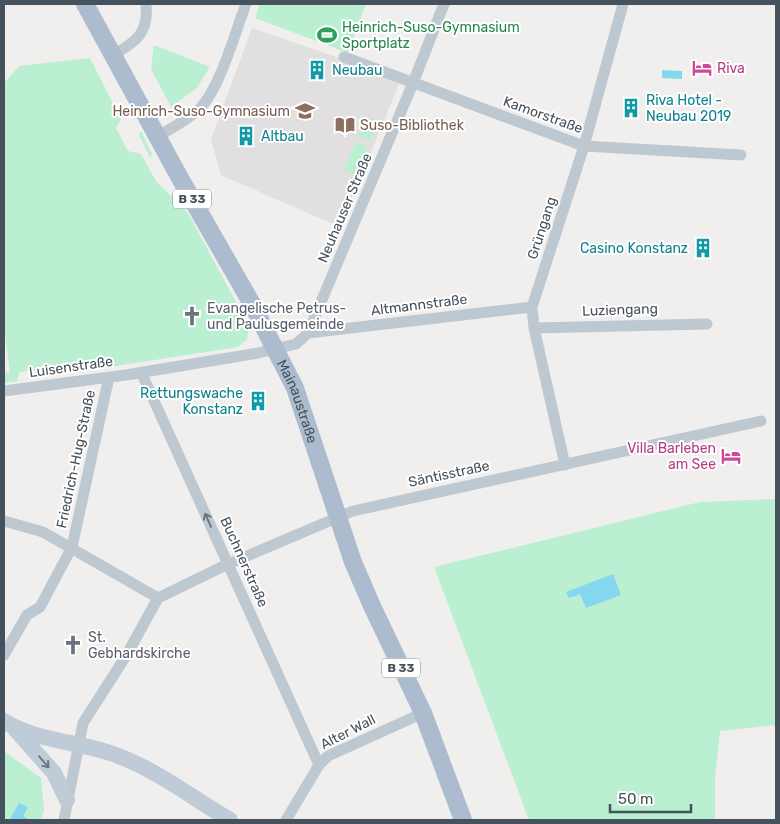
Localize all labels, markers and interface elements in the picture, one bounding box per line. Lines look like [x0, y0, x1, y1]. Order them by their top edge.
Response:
place label: Heinrich-Suso-Gymnasium Sportplatz [342, 19, 520, 52]
sports icon: Heinrich-Suso-Gymnasium Sportplatz [316, 24, 338, 46]
hotel icon: Riva [691, 57, 713, 79]
building icon: Neubau [306, 59, 328, 81]
place label: Riva [717, 60, 745, 77]
place label: Neubau [332, 62, 382, 79]
place label: Riva Hotel - Neubau 2019 [646, 92, 731, 125]
street label: Kamorstraße [501, 93, 585, 137]
building icon: Riva Hotel - Neubau 2019 [620, 97, 642, 119]
school or university icon: Heinrich-Suso-Gymnasium [294, 100, 316, 122]
place label: Heinrich-Suso-Gymnasium [112, 103, 290, 120]
library icon: Suso-Bibliothek [334, 114, 356, 136]
place label: Suso-Bibliothek [360, 117, 465, 134]
building icon: Altbau [235, 125, 257, 147]
place label: Altbau [261, 128, 304, 145]
street label: Neuhauser Straße [314, 151, 376, 265]
road number: B 33 [173, 190, 211, 208]
street label: Grüngang [524, 195, 560, 261]
building icon: Casino Konstanz [692, 237, 714, 259]
place label: Casino Konstanz [580, 240, 688, 257]
street label: Altmannstraße [370, 291, 468, 319]
place label: Evangelische Petrus- und Paulusgemeinde [207, 300, 346, 333]
street label: Luziengang [582, 300, 658, 320]
church icon: Evangelische Petrus- und Paulusgemeinde [181, 305, 203, 327]
street label: Luisenstraße [28, 353, 114, 381]
street label: Mainaustraße [273, 357, 321, 445]
place label: Rettungswache Konstanz [140, 385, 243, 418]
street label: Friedrich-Hug-Straße [53, 388, 99, 530]
building icon: Rettungswache Konstanz [247, 390, 269, 412]
place label: Villa Barleben am See [627, 440, 716, 473]
hotel icon: Villa Barleben am See [720, 445, 742, 467]
street label: Säntisstraße [407, 457, 491, 491]
one-way arrow [203, 513, 213, 528]
street label: Buchnerstraße [216, 514, 272, 610]
place label: St. Gebhardskirche [88, 629, 191, 662]
church icon: St. Gebhardskirche [62, 634, 84, 656]
road number: B 33 [382, 658, 420, 678]
street label: Alter Wall [318, 711, 378, 753]
one-way arrow [38, 755, 50, 768]
scale bar [610, 782, 691, 814]
text: 50 m [618, 790, 653, 808]

